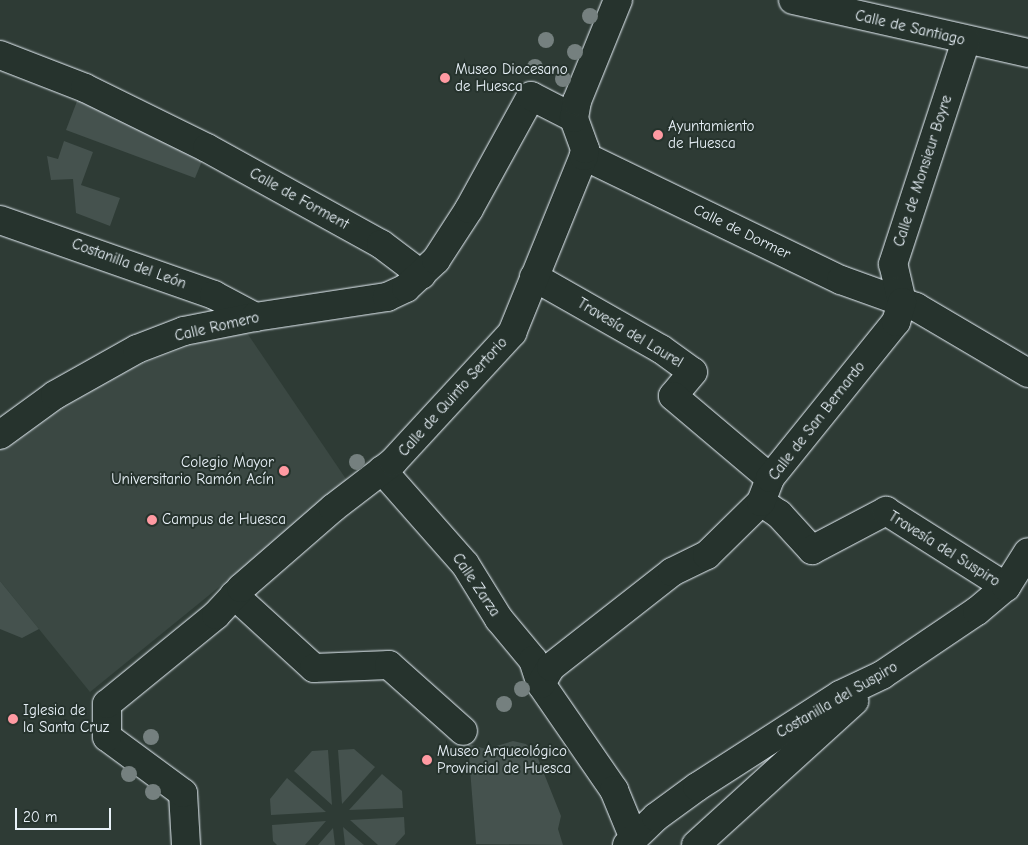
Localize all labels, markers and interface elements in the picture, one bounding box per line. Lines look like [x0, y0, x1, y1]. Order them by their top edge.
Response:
street label: Calle de Santiago [853, 7, 967, 49]
place label: Museo Diocesano de Huesca [455, 60, 568, 95]
marker: Museo Diocesano de Huesca [439, 72, 451, 84]
street label: Calle de Monsieur Boyre [890, 93, 956, 249]
place label: Ayuntamiento de Huesca [668, 117, 754, 152]
marker: Ayuntamiento de Huesca [652, 129, 664, 141]
street label: Calle de Forment [246, 164, 352, 234]
street label: Calle de Dormer [691, 201, 793, 263]
street label: Costanilla del León [69, 235, 189, 293]
street label: Travesía del Laurel [574, 294, 686, 372]
street label: Calle Romero [173, 309, 261, 345]
street label: Calle de Quinto Sertorio [395, 334, 511, 460]
street label: Calle de San Bernardo [765, 358, 869, 484]
place label: Colegio Mayor Universitario Ramón Acín [111, 453, 274, 488]
marker: Colegio Mayor Universitario Ramón Acín [278, 465, 290, 477]
street label: Travesía del Suspiro [885, 507, 1003, 591]
place label: Campus de Huesca [162, 511, 286, 529]
marker: Campus de Huesca [146, 514, 158, 526]
street label: Calle Zarza [448, 550, 504, 620]
street label: Costanilla del Suspiro [773, 658, 901, 742]
place label: Iglesia de la Santa Cruz [23, 701, 109, 736]
marker: Iglesia de la Santa Cruz [7, 713, 19, 725]
place label: Museo Arqueológico Provincial de Huesca [437, 742, 571, 777]
marker: Museo Arqueológico Provincial de Huesca [421, 754, 433, 766]
scale bar [18, 798, 114, 830]
text: 20 m [23, 808, 57, 826]

